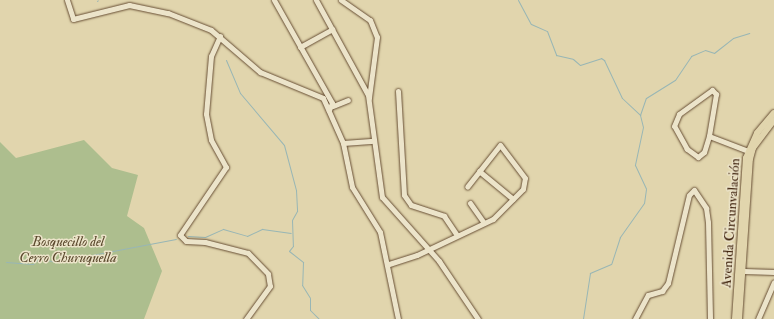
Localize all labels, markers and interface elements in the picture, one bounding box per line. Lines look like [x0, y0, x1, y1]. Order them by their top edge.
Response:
street label: Avenida Circunvalación [718, 158, 744, 288]
park label: Bosquecillo del Cerro Churuquella [19, 234, 117, 266]

